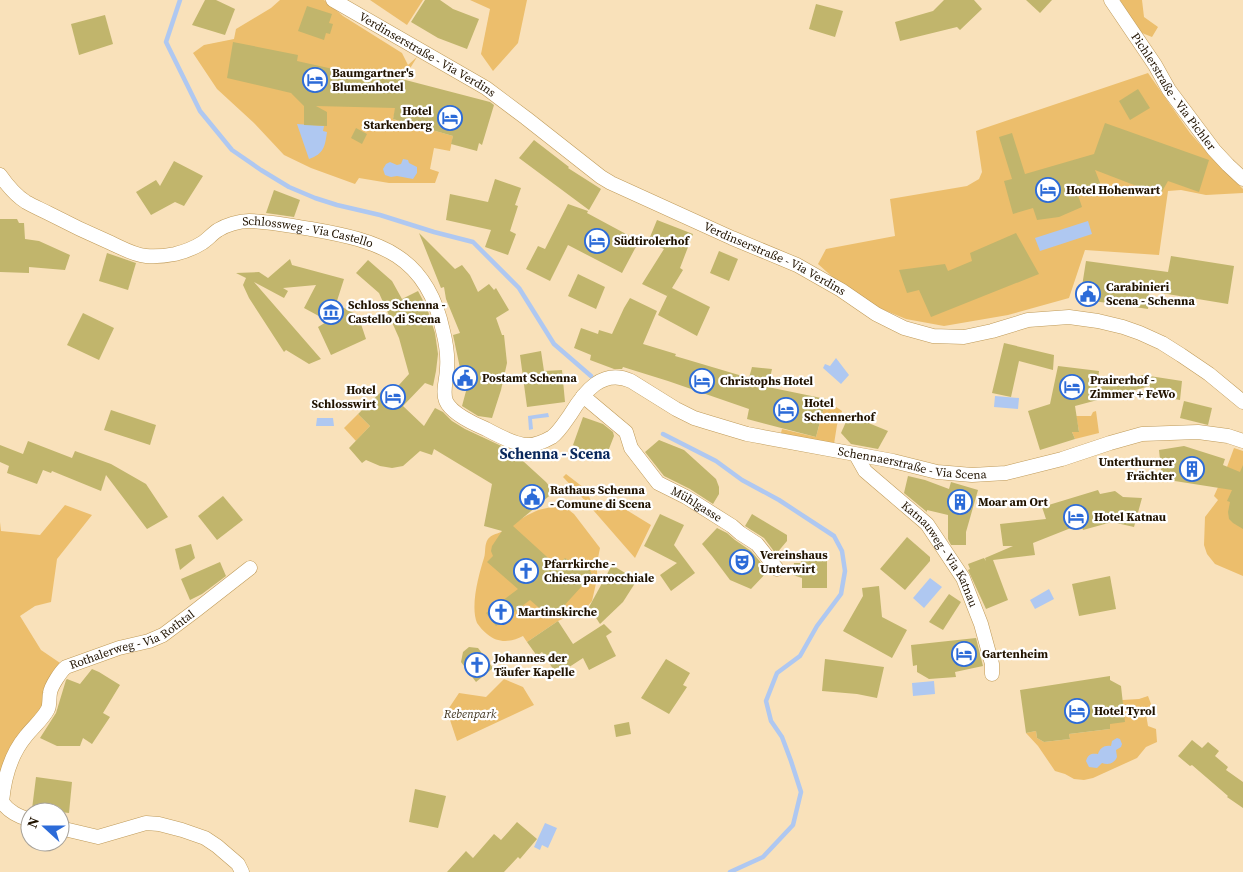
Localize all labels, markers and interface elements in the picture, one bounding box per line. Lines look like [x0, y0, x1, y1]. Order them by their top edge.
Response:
street label: Verdinserstraße - Via Verdins [356, 9, 499, 101]
street label: Pichlerstraße - Via Pichler [1127, 30, 1220, 154]
place label: Baumgartner's Blumenhotel [332, 65, 414, 95]
hotel icon: Baumgartner's Blumenhotel [302, 67, 328, 93]
place label: Hotel Starkenberg [364, 103, 432, 133]
hotel icon: Hotel Starkenberg [437, 105, 463, 131]
hotel icon: Hotel Hohenwart [1035, 177, 1061, 203]
place label: Hotel Hohenwart [1066, 182, 1161, 198]
street label: Schlossweg - Via Castello [242, 213, 376, 252]
street label: Verdinserstraße - Via Verdins [701, 218, 849, 299]
hotel icon: Südtirolerhof [584, 228, 610, 254]
place label: Südtirolerhof [614, 233, 691, 249]
place label: Carabinieri Scena - Schenna [1106, 279, 1195, 309]
public building icon: Carabinieri Scena - Schenna [1075, 281, 1101, 307]
place label: Schloss Schenna - Castello di Scena [348, 297, 446, 327]
museum icon: Schloss Schenna - Castello di Scena [318, 299, 344, 325]
public building icon: Postamt Schenna [452, 365, 478, 391]
hotel icon: Christophs Hotel [689, 368, 715, 394]
place label: Postamt Schenna [482, 370, 577, 386]
place label: Prairerhof - Zimmer + FeWo [1090, 372, 1175, 402]
place label: Christophs Hotel [720, 373, 813, 389]
hotel icon: Prairerhof - Zimmer + FeWo [1059, 374, 1085, 400]
place label: Hotel Schlosswirt [312, 382, 377, 412]
hotel icon: Hotel Schlosswirt [380, 384, 406, 410]
place label: Hotel Schennerhof [804, 395, 877, 425]
hotel icon: Hotel Schennerhof [773, 397, 799, 423]
district label: Schenna - Scena [500, 443, 612, 464]
street label: Schennaerstraße - Via Scena [837, 443, 988, 483]
place label: Unterthurner Frächter [1098, 454, 1174, 484]
building icon: Unterthurner Frächter [1179, 456, 1205, 482]
place label: Rathaus Schenna - Comune di Scena [550, 482, 652, 512]
street label: Mühlgasse [668, 483, 725, 526]
public building icon: Rathaus Schenna - Comune di Scena [519, 484, 545, 510]
building icon: Moar am Ort [947, 489, 973, 515]
place label: Moar am Ort [978, 494, 1049, 510]
street label: Katnauweg - Via Katnau [898, 498, 982, 609]
hotel icon: Hotel Katnau [1063, 504, 1089, 530]
place label: Hotel Katnau [1094, 509, 1167, 525]
place label: Vereinshaus Unterwirt [760, 547, 828, 577]
theatre icon: Vereinshaus Unterwirt [729, 549, 755, 575]
place label: Pfarrkirche - Chiesa parrocchiale [544, 556, 654, 586]
church icon: Pfarrkirche - Chiesa parrocchiale [513, 558, 539, 584]
church icon: Martinskirche [488, 599, 514, 625]
place label: Martinskirche [518, 604, 597, 620]
street label: Rothalerweg - Via Rothtal [67, 606, 198, 673]
hotel icon: Gartenheim [951, 641, 977, 667]
place label: Gartenheim [982, 646, 1048, 662]
place label: Johannes der Täufer Kapelle [493, 650, 575, 680]
church icon: Johannes der Täufer Kapelle [464, 652, 490, 678]
hotel icon: Hotel Tyrol [1064, 698, 1090, 724]
place label: Hotel Tyrol [1094, 703, 1156, 719]
park label: Rebenpark [443, 706, 497, 722]
north arrow [20, 802, 70, 852]
text: N [22, 814, 44, 831]

